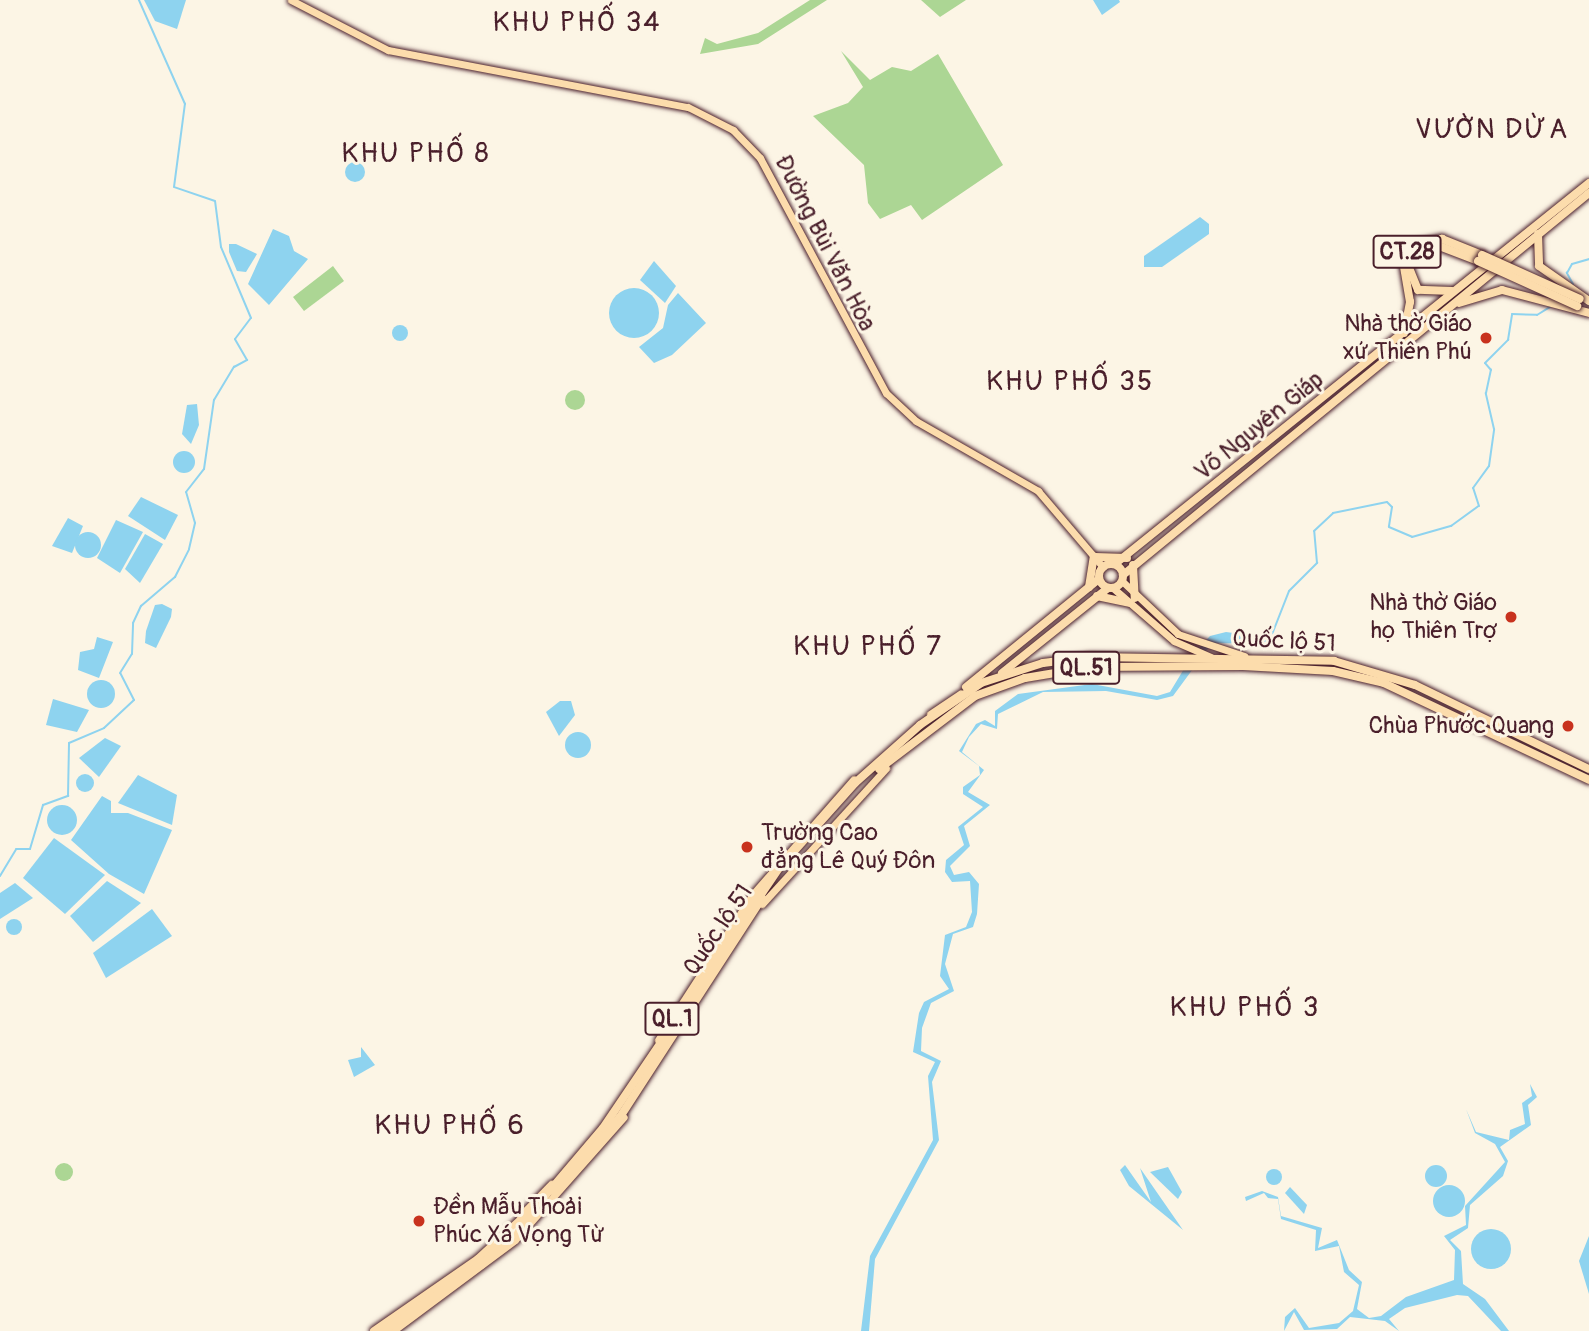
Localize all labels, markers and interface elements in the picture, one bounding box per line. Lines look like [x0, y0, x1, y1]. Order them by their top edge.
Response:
district label: KHU PHỐ 34 [494, 6, 660, 40]
district label: VƯỜN DỪA [1416, 113, 1568, 147]
district label: KHU PHỐ 8 [342, 137, 490, 171]
street label: Đường Bùi Văn Hòa [768, 150, 882, 336]
road number: CT.28 [1372, 232, 1442, 272]
place label: Nhà thờ Giáo xứ Thiên Phú [1342, 310, 1472, 366]
marker: Nhà thờ Giáo xứ Thiên Phú [1478, 330, 1494, 346]
district label: KHU PHỐ 35 [987, 365, 1153, 399]
street label: Võ Nguyên Giáp [1189, 365, 1329, 487]
place label: Nhà thờ Giáo họ Thiên Trợ [1369, 589, 1497, 645]
marker: Nhà thờ Giáo họ Thiên Trợ [1503, 609, 1519, 625]
street label: Quốc lộ 51 [1231, 624, 1337, 658]
district label: KHU PHỐ 7 [794, 630, 942, 664]
road number: QL.51 [1051, 648, 1121, 688]
place label: Chùa Phước Quang [1368, 712, 1554, 740]
marker: Chùa Phước Quang [1560, 718, 1576, 734]
place label: Trường Cao đẳng Lê Quý Đôn [761, 819, 935, 875]
marker: Trường Cao đẳng Lê Quý Đôn [739, 839, 755, 855]
street label: Quốc lộ 51 [677, 879, 759, 981]
district label: KHU PHỐ 3 [1171, 991, 1319, 1025]
road number: QL.1 [644, 1000, 700, 1038]
district label: KHU PHỐ 6 [375, 1109, 525, 1143]
place label: Đền Mẫu Thoải Phúc Xá Vọng Từ [433, 1193, 605, 1249]
marker: Đền Mẫu Thoải Phúc Xá Vọng Từ [411, 1213, 427, 1229]

